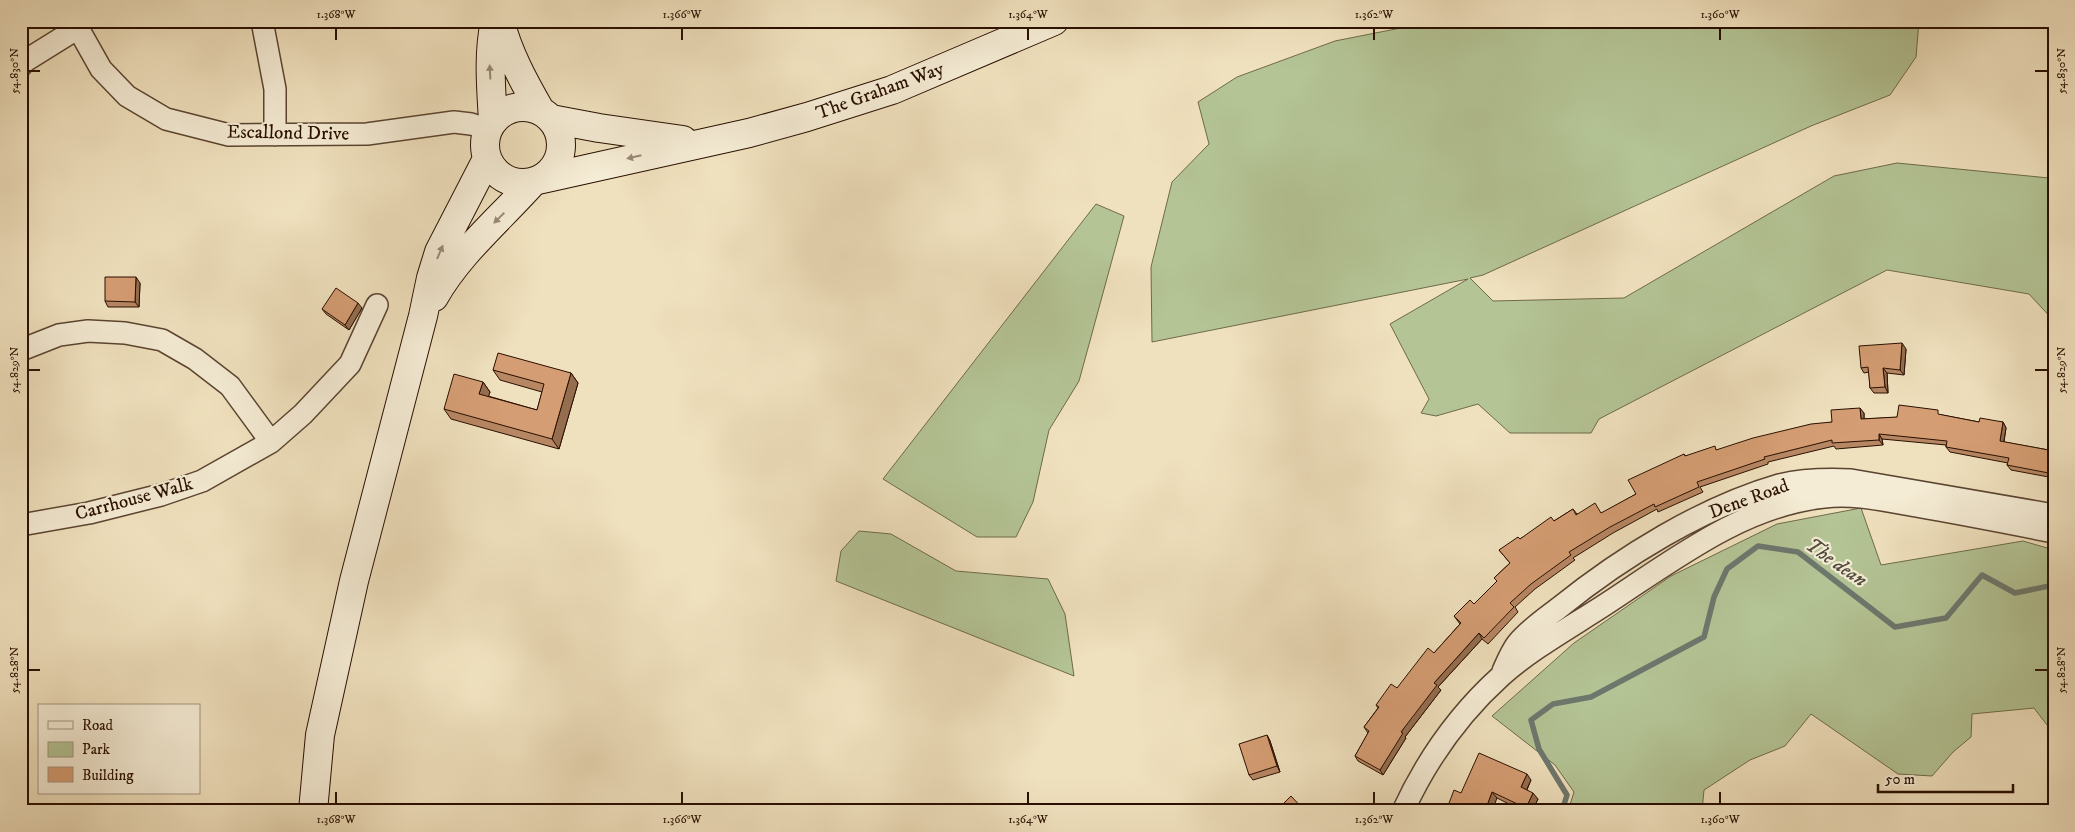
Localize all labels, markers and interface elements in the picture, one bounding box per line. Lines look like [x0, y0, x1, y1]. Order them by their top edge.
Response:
text: 1.368°W [317, 7, 356, 22]
text: 1.366°W [662, 7, 703, 22]
text: 1.364°W [1008, 7, 1049, 22]
text: 1.362°W [1355, 7, 1394, 22]
text: 1.360°W [1700, 7, 1741, 22]
text: 54.830°N [7, 48, 22, 94]
text: 54.830°N [2054, 48, 2069, 94]
street label: The Graham Way [813, 57, 948, 125]
one-way arrow [486, 64, 494, 80]
street label: Escallond Drive [227, 120, 350, 146]
one-way arrow [627, 153, 642, 161]
one-way arrow [493, 212, 505, 224]
one-way arrow [436, 245, 444, 259]
text: 54.829°N [7, 346, 22, 393]
text: 54.829°N [2054, 346, 2069, 393]
street label: Carrhouse Walk [73, 472, 196, 526]
street label: Dene Road [1706, 474, 1792, 524]
water label: The dean [1800, 533, 1872, 593]
text: 54.828°N [7, 646, 22, 693]
text: 54.828°N [2054, 646, 2069, 693]
legend [38, 704, 200, 794]
text: Road [82, 716, 114, 735]
text: Park [82, 740, 111, 759]
scale bar [1878, 762, 2012, 794]
text: Building [82, 766, 134, 785]
text: 50 m [1885, 770, 1915, 789]
text: 1.368°W [317, 812, 356, 827]
text: 1.366°W [662, 812, 703, 827]
text: 1.364°W [1008, 812, 1049, 827]
text: 1.362°W [1355, 812, 1394, 827]
text: 1.360°W [1700, 812, 1741, 827]

